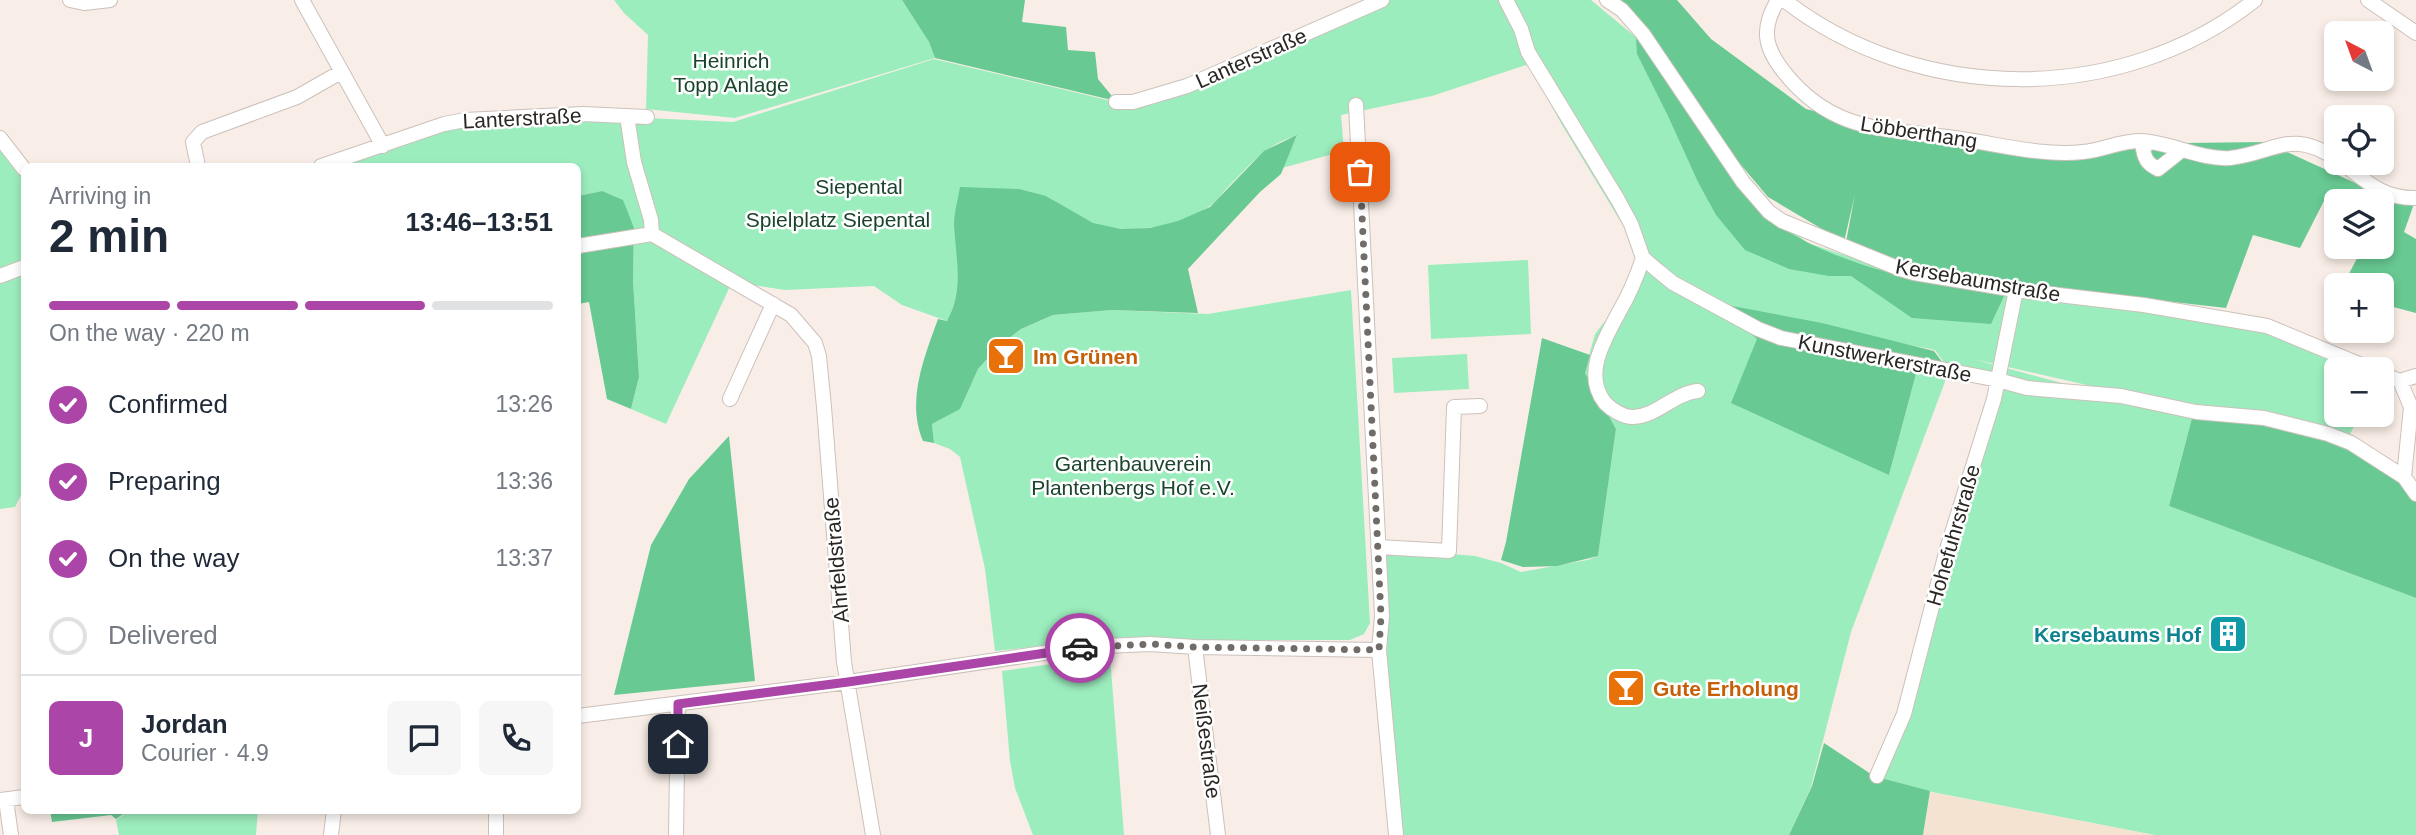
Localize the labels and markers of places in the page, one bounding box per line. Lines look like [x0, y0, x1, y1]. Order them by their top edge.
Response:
pin [1330, 142, 1390, 202]
bar icon: Im Grünen [985, 335, 1027, 377]
place label: Im Grünen [1033, 345, 1138, 368]
building icon: Kersebaums Hof [2207, 613, 2249, 655]
place label: Kersebaums Hof [2034, 623, 2202, 646]
bar icon: Gute Erholung [1605, 667, 1647, 709]
place label: Gute Erholung [1653, 677, 1799, 700]
pin [648, 714, 708, 774]

